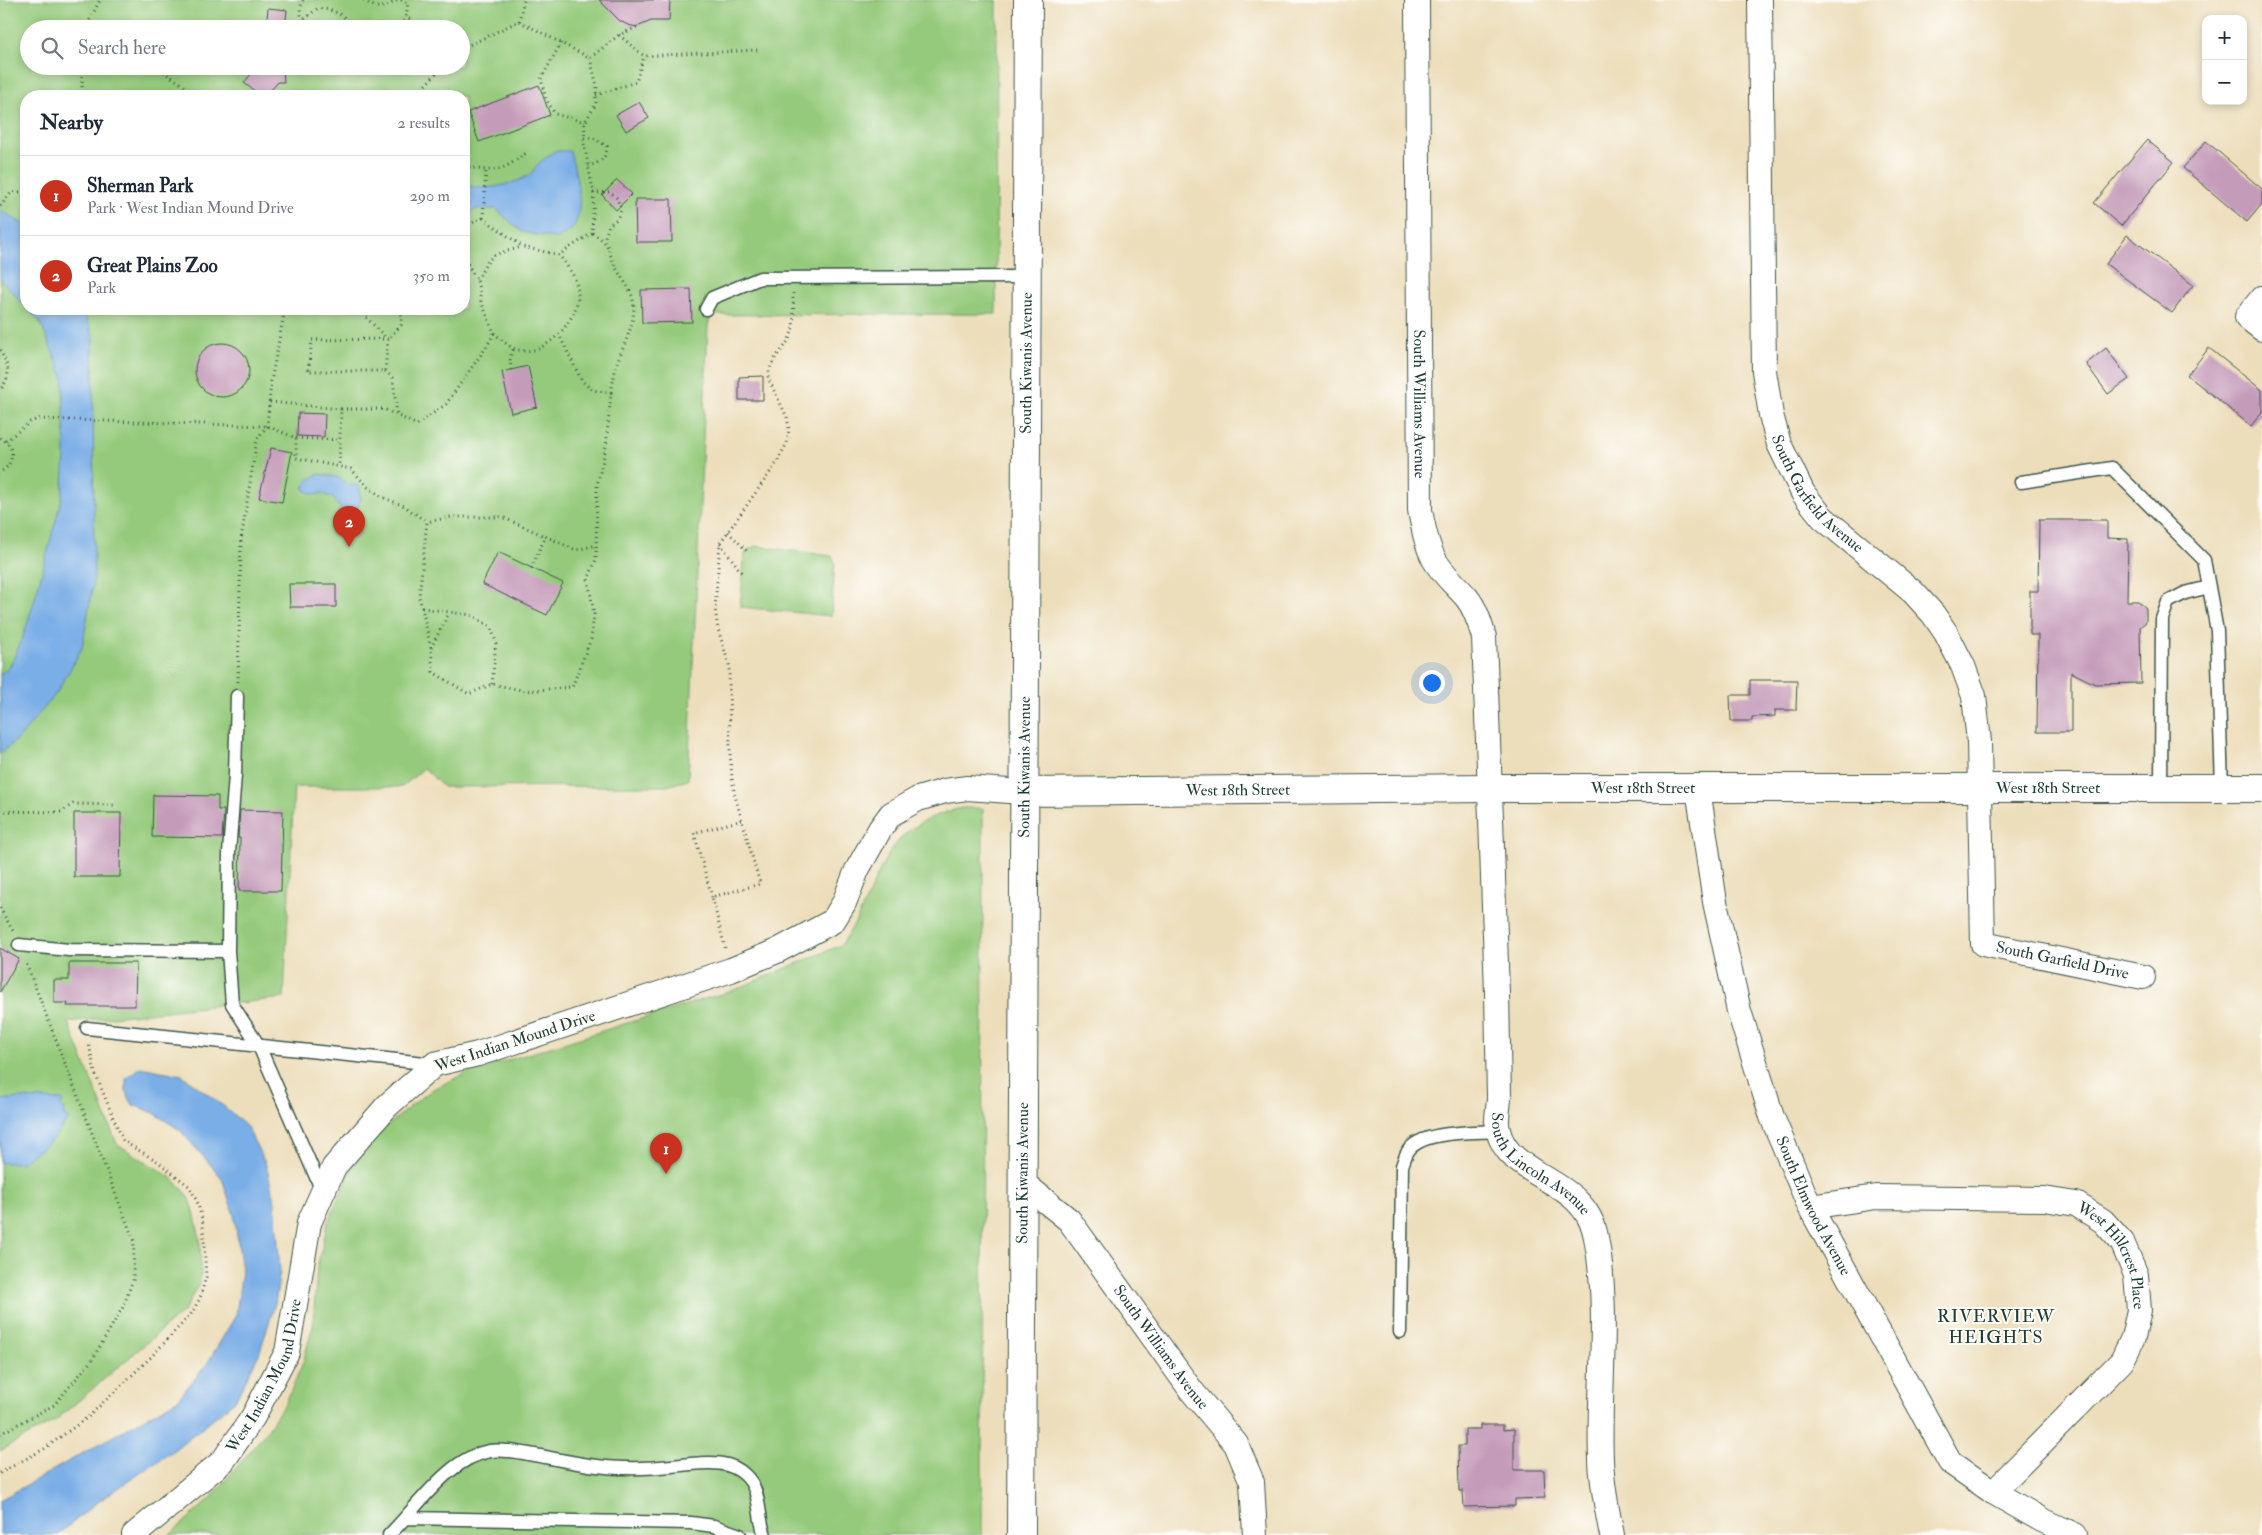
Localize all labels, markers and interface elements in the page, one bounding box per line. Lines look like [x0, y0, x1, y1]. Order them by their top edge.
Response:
map controls [2202, 15, 2247, 105]
button: + [2202, 15, 2247, 60]
search box [20, 20, 470, 75]
icon: search [38, 34, 66, 62]
text: Search here [78, 36, 166, 60]
button: − [2202, 60, 2247, 105]
text: Nearby [40, 109, 103, 136]
text: 2 results [397, 113, 450, 133]
text: Sherman Park [87, 174, 194, 198]
text: 1 [53, 186, 59, 206]
text: 290 m [410, 186, 450, 206]
text: Park · West Indian Mound Drive [87, 198, 294, 218]
text: Great Plains Zoo [87, 254, 218, 278]
text: 2 [52, 266, 60, 286]
text: 350 m [413, 266, 450, 286]
text: Park [87, 278, 116, 298]
street label: South Kiwanis Avenue [1016, 292, 1037, 434]
street label: South Williams Avenue [1409, 329, 1430, 479]
street label: South Garfield Avenue [1767, 433, 1868, 557]
pin: 2 [333, 506, 365, 547]
your location [1419, 670, 1445, 696]
street label: South Kiwanis Avenue [1014, 696, 1035, 838]
street label: West 18th Street [1590, 778, 1695, 798]
street label: West 18th Street [1995, 778, 2100, 798]
street label: West 18th Street [1185, 780, 1290, 801]
street label: South Garfield Drive [1994, 937, 2131, 984]
street label: West Indian Mound Drive [431, 1005, 598, 1077]
street label: South Kiwanis Avenue [1012, 1102, 1033, 1244]
street label: South Lincoln Avenue [1487, 1112, 1595, 1219]
pin: 1 [650, 1133, 682, 1174]
street label: South Elmwood Avenue [1771, 1133, 1856, 1279]
street label: West Hillcrest Place [2072, 1197, 2149, 1311]
street label: South Williams Avenue [1109, 1281, 1213, 1414]
street label: West Indian Mound Drive [221, 1297, 306, 1457]
district label: RIVERVIEW HEIGHTS [1937, 1305, 2055, 1349]

